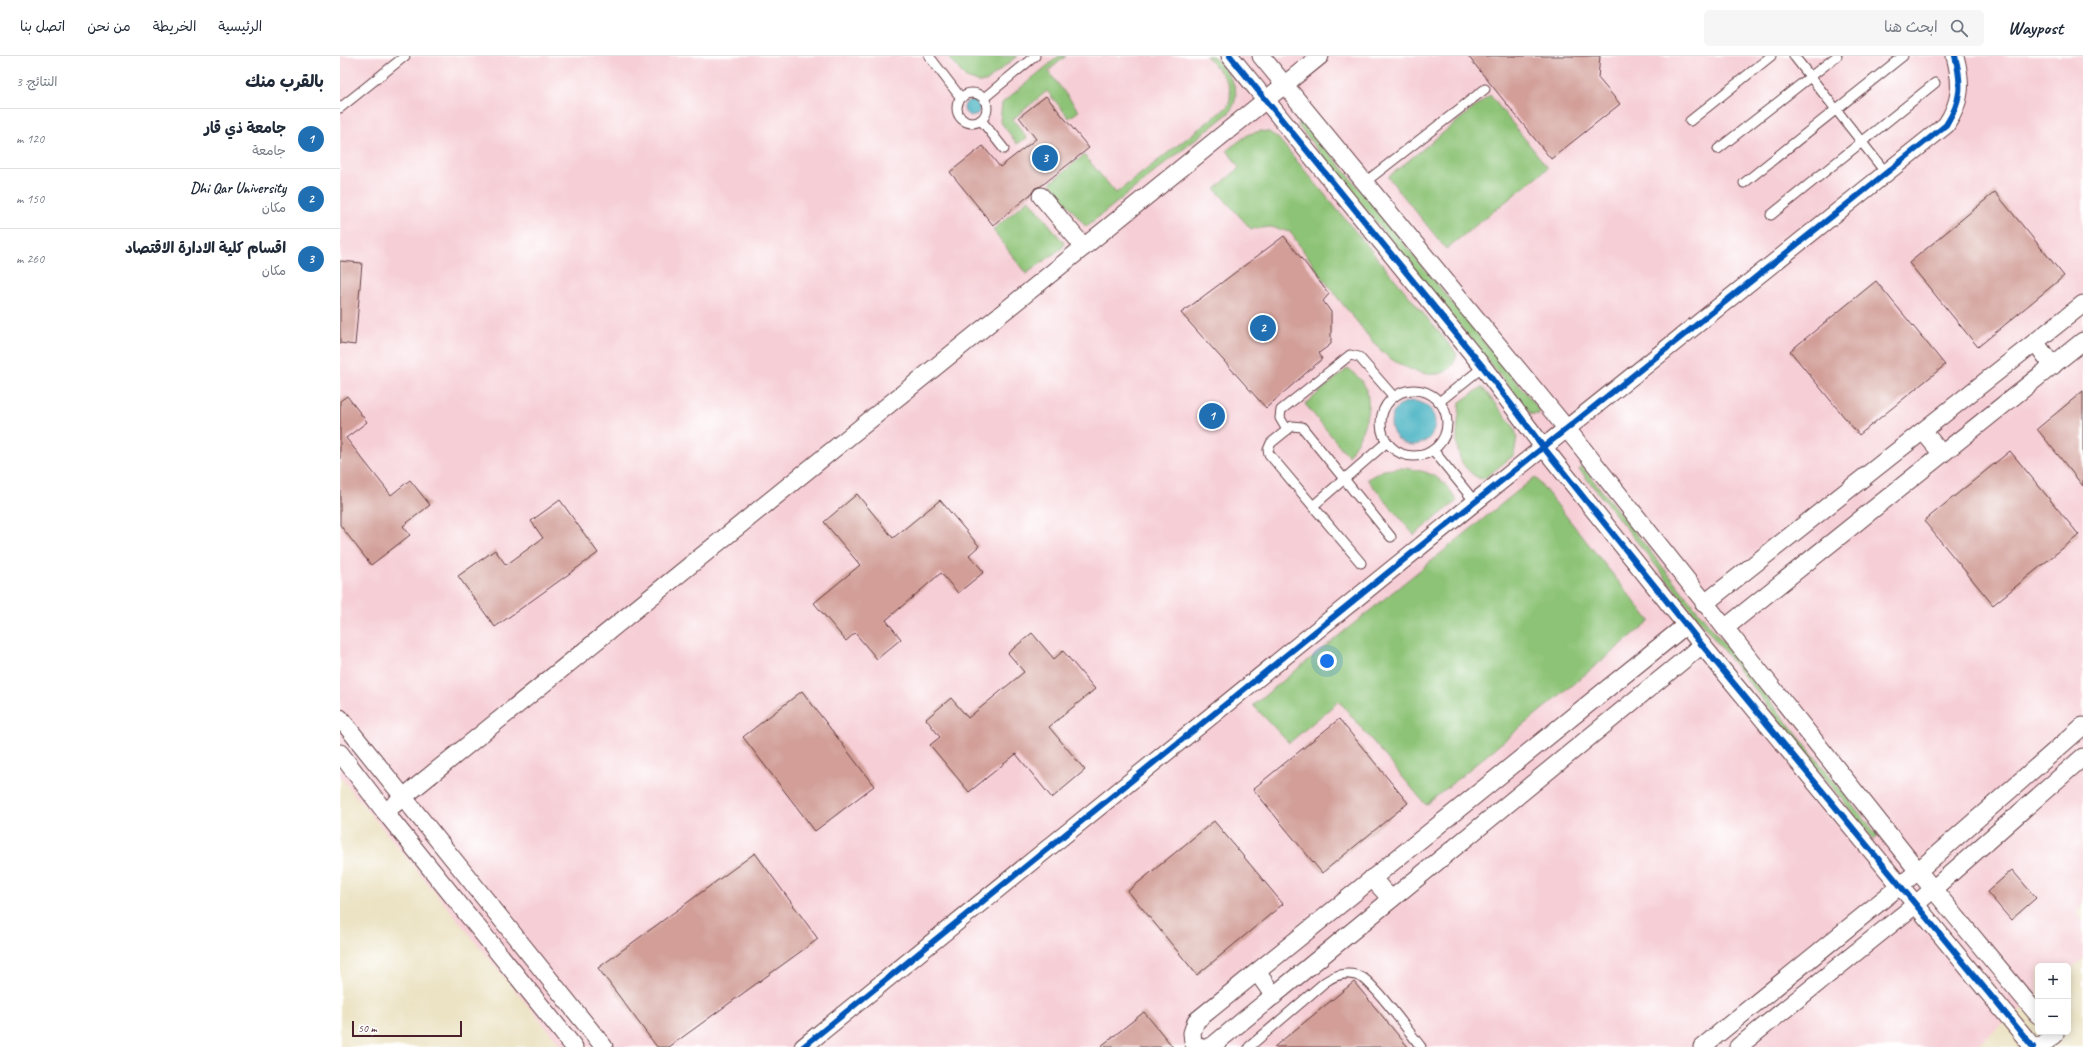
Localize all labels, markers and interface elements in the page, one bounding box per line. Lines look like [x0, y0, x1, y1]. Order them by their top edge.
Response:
search box [1704, 10, 1984, 46]
text: Waypost [2008, 16, 2063, 40]
icon: search [1948, 17, 1970, 39]
text: اتصل بنا [20, 18, 65, 35]
text: من نحن [87, 18, 131, 35]
text: الخريطة [153, 18, 196, 35]
text: الرئيسية [218, 18, 262, 35]
text: ابحث هنا [1884, 18, 1938, 37]
text: بالقرب منك [245, 71, 324, 92]
text: النتائج: 3 [16, 74, 58, 90]
text: جامعة ذي قار [204, 119, 286, 138]
text: 120 m [16, 131, 44, 147]
text: 1 [308, 131, 314, 147]
text: جامعة [252, 143, 286, 159]
pin: 3 [1032, 143, 1058, 173]
text: Dhi Qar University [190, 179, 286, 198]
text: 150 m [16, 191, 44, 207]
text: 2 [308, 191, 314, 207]
text: مكان [262, 200, 286, 216]
text: اقسام كلية الادارة الاقتصاد [125, 239, 286, 258]
text: 260 m [16, 251, 44, 267]
text: 3 [308, 251, 314, 267]
text: مكان [262, 263, 286, 279]
pin: 2 [1250, 313, 1276, 343]
pin: 1 [1199, 401, 1225, 431]
your location [1317, 651, 1337, 671]
map controls [2035, 963, 2071, 1035]
button: + [2035, 963, 2071, 999]
button: − [2035, 999, 2071, 1035]
scale bar [352, 1019, 462, 1038]
text: 50 m [358, 1021, 377, 1035]

